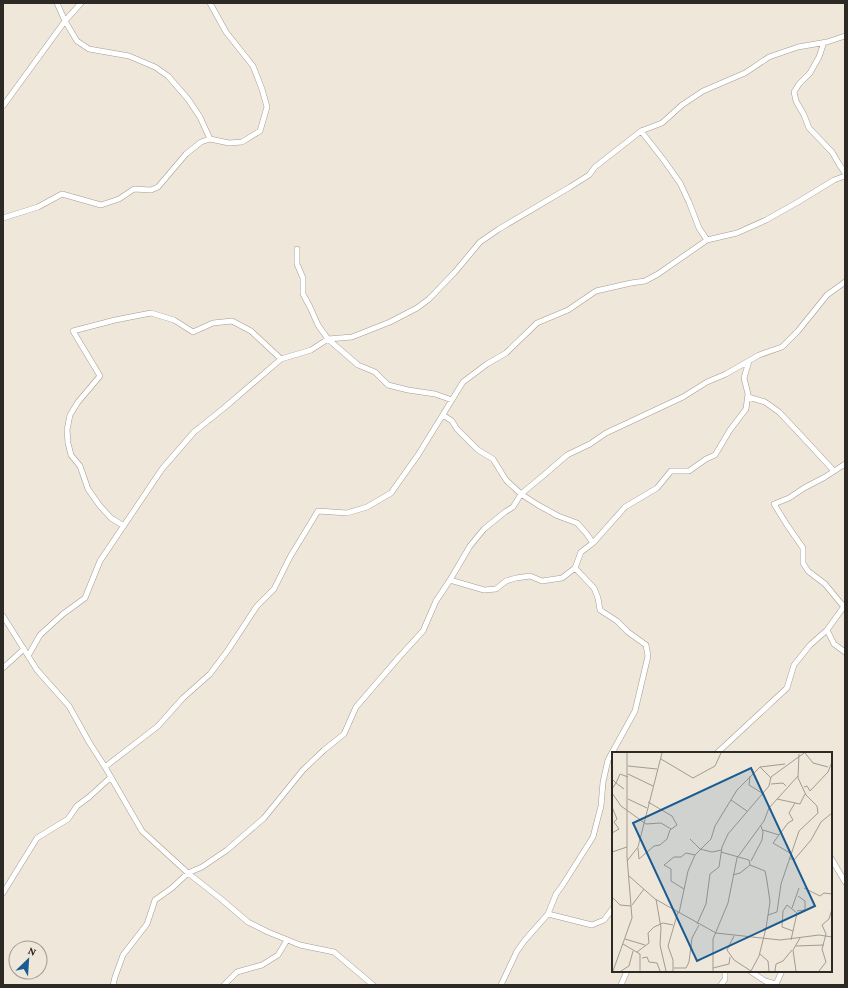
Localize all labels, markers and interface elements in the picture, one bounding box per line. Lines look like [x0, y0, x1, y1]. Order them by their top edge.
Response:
inset map [612, 752, 832, 972]
north arrow [8, 940, 48, 980]
text: N [26, 944, 39, 958]

